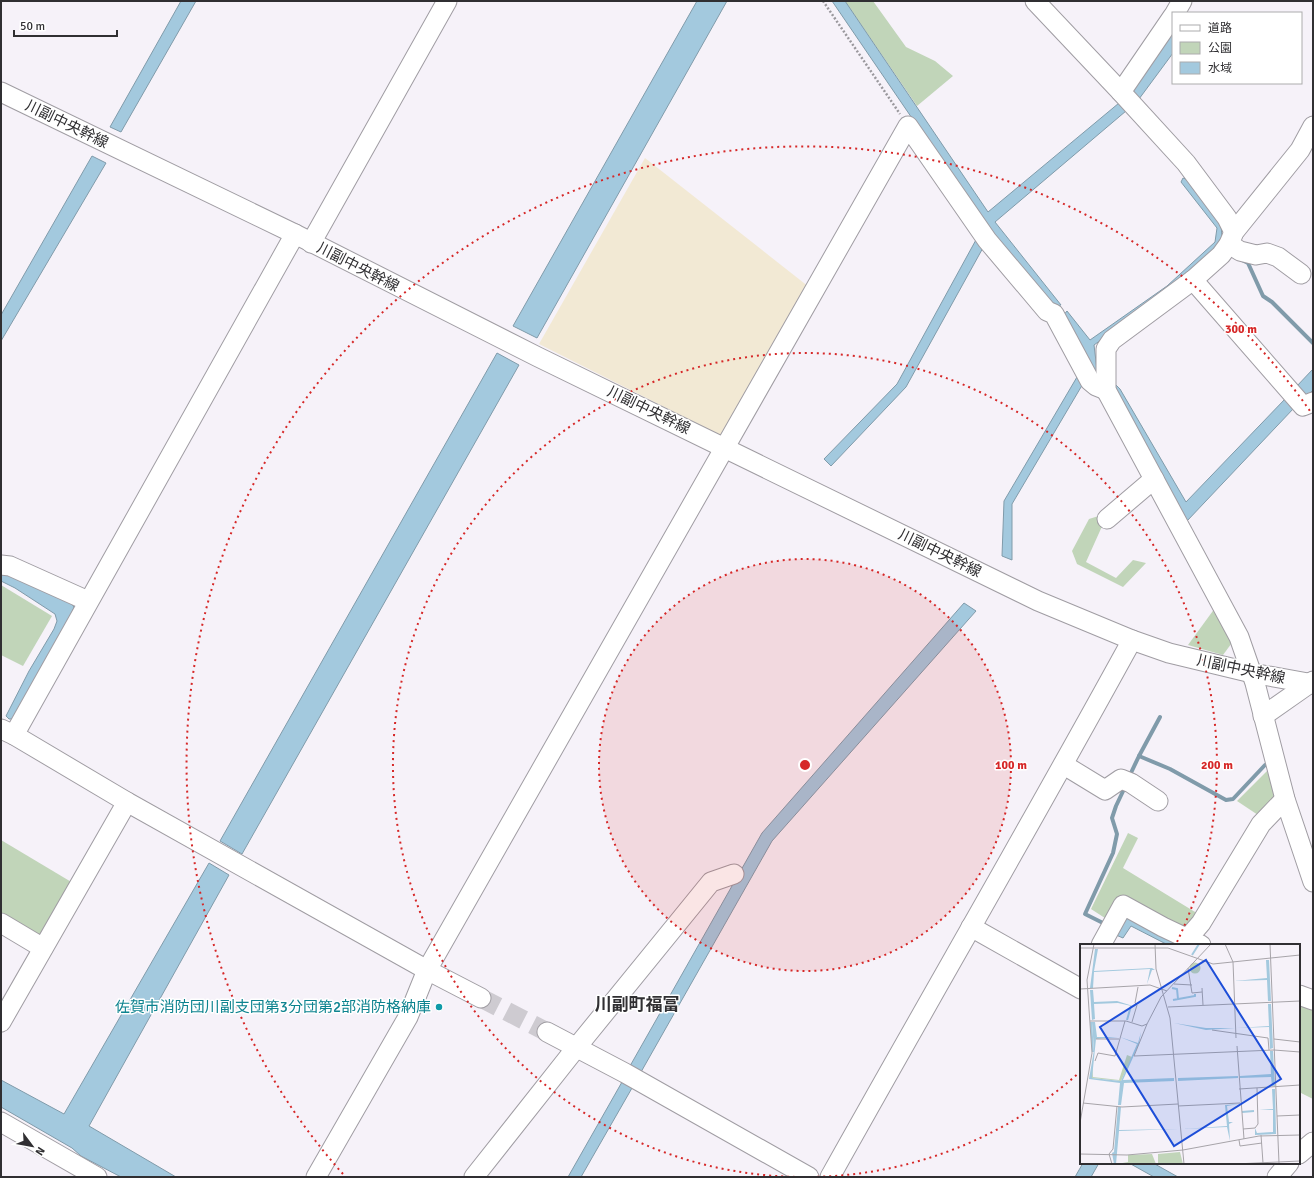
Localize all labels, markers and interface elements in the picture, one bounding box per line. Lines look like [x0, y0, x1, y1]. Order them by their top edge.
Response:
scale bar [14, 12, 117, 38]
legend [1172, 12, 1302, 84]
text: 50 m [20, 19, 45, 34]
text: 道路 [1208, 21, 1232, 36]
text: 公園 [1208, 41, 1232, 56]
text: 水域 [1208, 61, 1232, 76]
street label: 川副中央幹線 [23, 96, 111, 152]
street label: 川副中央幹線 [314, 239, 402, 295]
text: 300 m [1225, 322, 1257, 337]
street label: 川副中央幹線 [605, 382, 693, 438]
street label: 川副中央幹線 [896, 525, 984, 581]
street label: 川副中央幹線 [1195, 651, 1287, 687]
centre of rings [798, 758, 812, 772]
text: 100 m [995, 758, 1027, 773]
text: 200 m [1201, 758, 1233, 773]
inset map [1080, 944, 1300, 1164]
district label: 川副町福富 [595, 994, 680, 1015]
place label: 佐賀市消防団川副支団第3分団第2部消防格納庫 [115, 998, 431, 1016]
marker: 佐賀市消防団川副支団第3分団第2部消防格納庫 [434, 1002, 444, 1012]
north arrow [12, 1126, 52, 1166]
text: N [33, 1144, 48, 1158]

